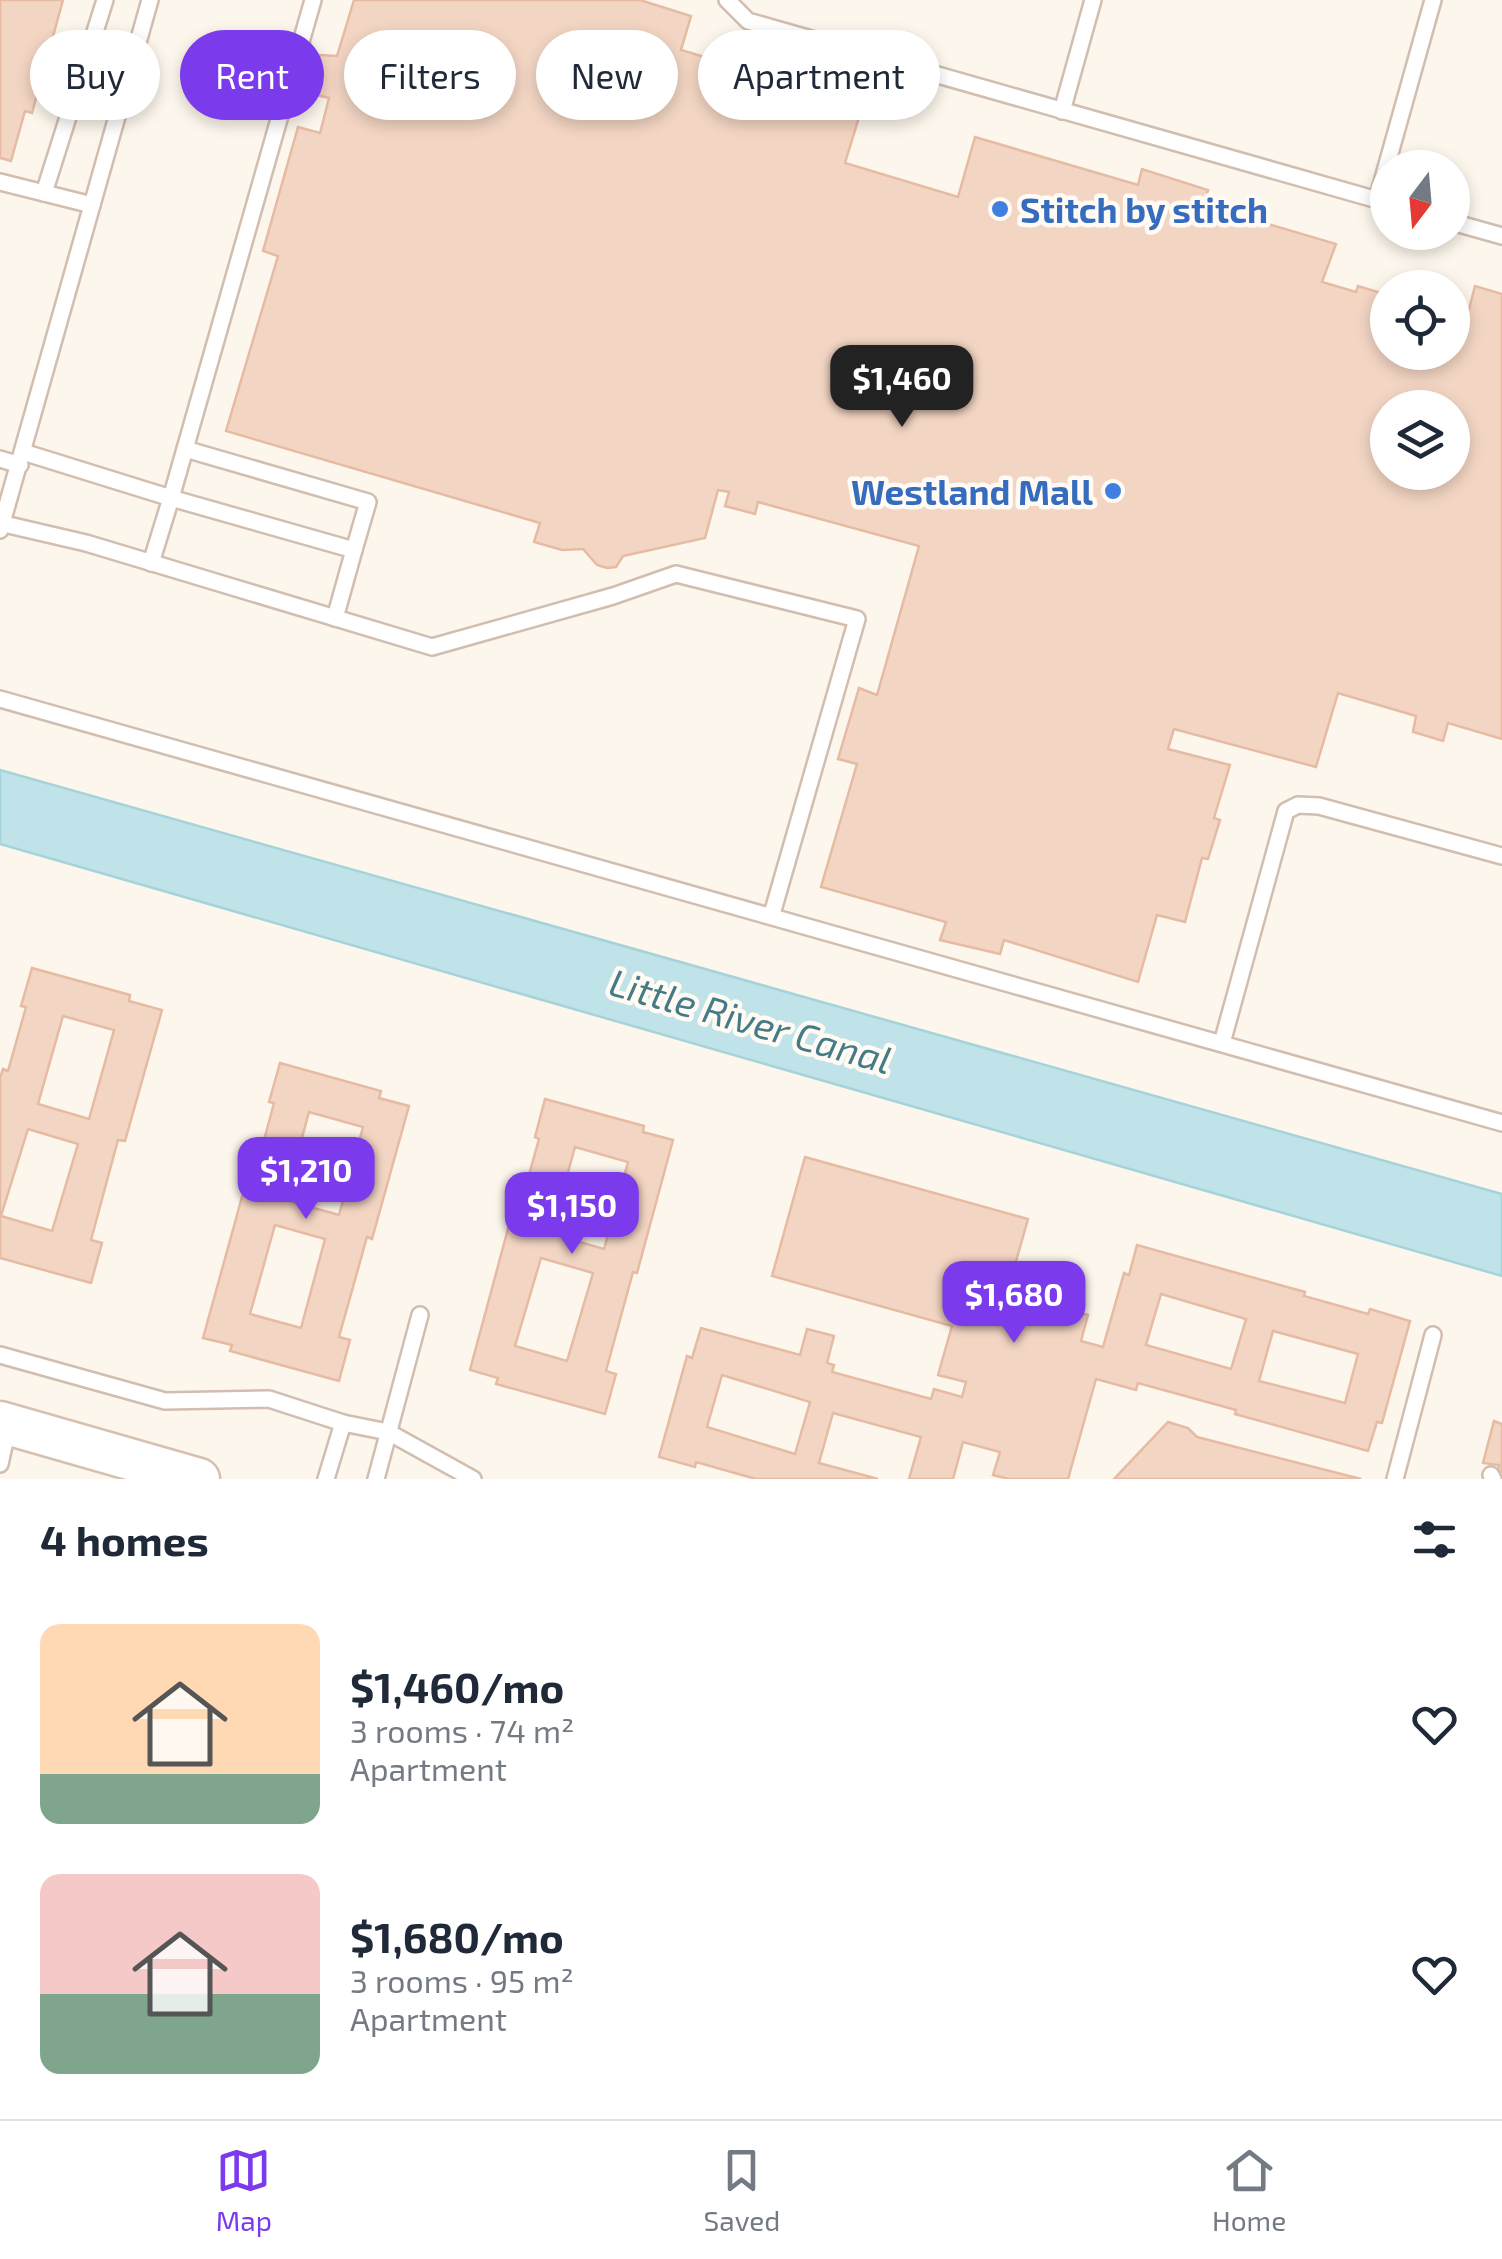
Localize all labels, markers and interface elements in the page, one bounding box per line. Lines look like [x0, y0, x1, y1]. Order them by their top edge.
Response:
chip: Buy [30, 30, 160, 120]
chip: Rent [180, 30, 324, 120]
chip: Filters [344, 30, 516, 120]
chip: New [536, 30, 678, 120]
chip: Apartment [698, 30, 940, 120]
north arrow [1370, 150, 1470, 250]
map controls [1370, 150, 1470, 490]
place label: Stitch by stitch [1020, 188, 1268, 231]
marker: Stitch by stitch [989, 198, 1011, 220]
button: locate [1370, 270, 1470, 370]
pin: $1,460 [821, 345, 983, 430]
text: $1,460 [852, 358, 952, 396]
button: layers [1370, 390, 1470, 490]
place label: Westland Mall [851, 470, 1094, 512]
marker: Westland Mall [1102, 480, 1124, 502]
water label: Little River Canal [604, 958, 898, 1082]
pin: $1,210 [225, 1137, 387, 1222]
text: $1,210 [260, 1150, 352, 1188]
pin: $1,150 [491, 1172, 653, 1257]
text: $1,150 [527, 1185, 617, 1223]
pin: $1,680 [933, 1261, 1095, 1346]
text: $1,680 [964, 1274, 1064, 1312]
icon: filters [1407, 1512, 1462, 1567]
text: 4 homes [40, 1514, 209, 1564]
text: $1,460/mo [350, 1661, 564, 1711]
icon: home [120, 1664, 240, 1784]
icon: heart [1407, 1697, 1462, 1752]
text: 3 rooms · 74 m² [350, 1711, 574, 1749]
text: Apartment [350, 1749, 507, 1787]
text: $1,680/mo [350, 1911, 564, 1961]
icon: home [120, 1914, 240, 2034]
icon: heart [1407, 1947, 1462, 2002]
text: 3 rooms · 95 m² [350, 1961, 574, 1999]
text: Apartment [350, 1999, 507, 2037]
tab: Map [216, 2143, 272, 2237]
tab: Saved [704, 2143, 780, 2237]
tab: Home [1212, 2143, 1286, 2237]

